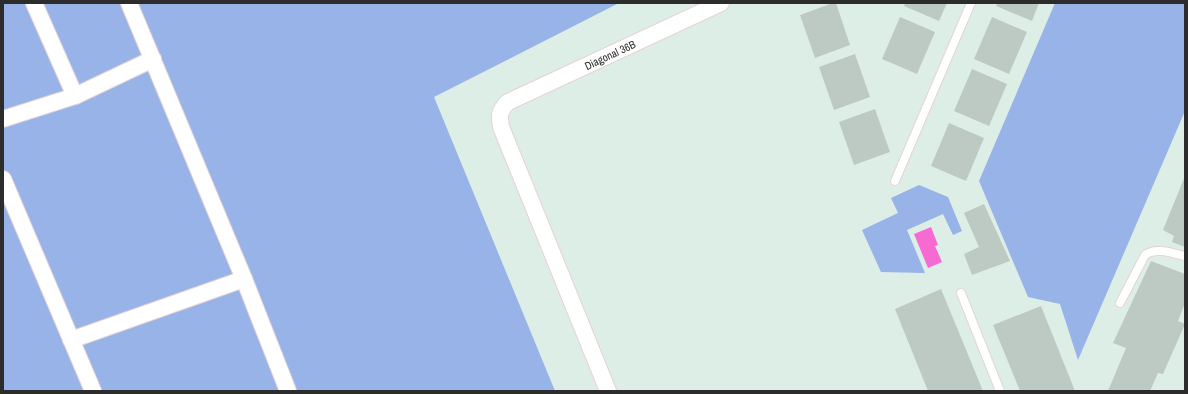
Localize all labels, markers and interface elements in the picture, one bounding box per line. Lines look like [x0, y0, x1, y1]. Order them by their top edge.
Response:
street label: Diagonal 36B [582, 37, 638, 73]

